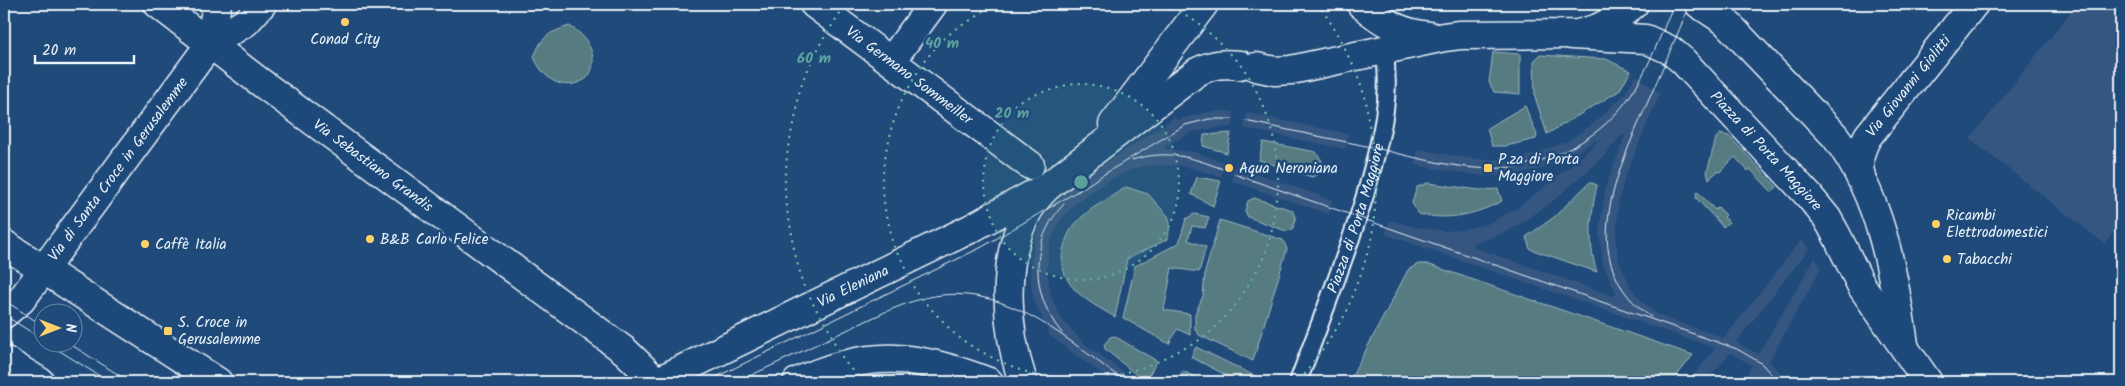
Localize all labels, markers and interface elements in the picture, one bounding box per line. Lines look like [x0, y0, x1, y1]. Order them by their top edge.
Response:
marker: Conad City [339, 16, 351, 28]
street label: Via Germano Sommeiller [840, 20, 978, 132]
place label: Conad City [310, 28, 381, 52]
street label: Via Giovanni Giolitti [1860, 29, 1958, 143]
scale bar [35, 32, 134, 64]
text: 40 m [925, 32, 959, 56]
text: 20 m [42, 39, 76, 63]
text: 60 m [797, 47, 831, 71]
street label: Via di Santa Croce in Gerusalemme [42, 72, 195, 267]
street label: Piazza di Porta Maggiore [1704, 86, 1828, 217]
text: 20 m [995, 102, 1029, 126]
street label: Via Sebastiano Grandis [307, 114, 438, 219]
street label: Piazza di Porta Maggiore [1321, 141, 1392, 297]
place label: P.za di Porta Maggiore [1498, 148, 1579, 189]
place label: Aqua Neroniana [1239, 157, 1338, 181]
marker: Aqua Neroniana [1223, 162, 1235, 174]
marker: P.za di Porta Maggiore [1482, 162, 1494, 174]
centre of rings [1072, 173, 1090, 191]
place label: Ricambi Elettrodomestici [1946, 204, 2049, 245]
marker: Ricambi Elettrodomestici [1930, 218, 1942, 230]
place label: B&B Carlo Felice [380, 228, 489, 252]
place label: Caffè Italia [155, 233, 227, 257]
marker: B&B Carlo Felice [364, 233, 376, 245]
marker: Caffè Italia [139, 238, 151, 250]
place label: Tabacchi [1957, 248, 2013, 272]
marker: Tabacchi [1941, 253, 1953, 265]
street label: Via Eleniana [813, 259, 893, 315]
north arrow [32, 304, 82, 354]
place label: S. Croce in Gerusalemme [178, 311, 261, 352]
text: N [59, 324, 81, 333]
marker: S. Croce in Gerusalemme [162, 325, 174, 337]

